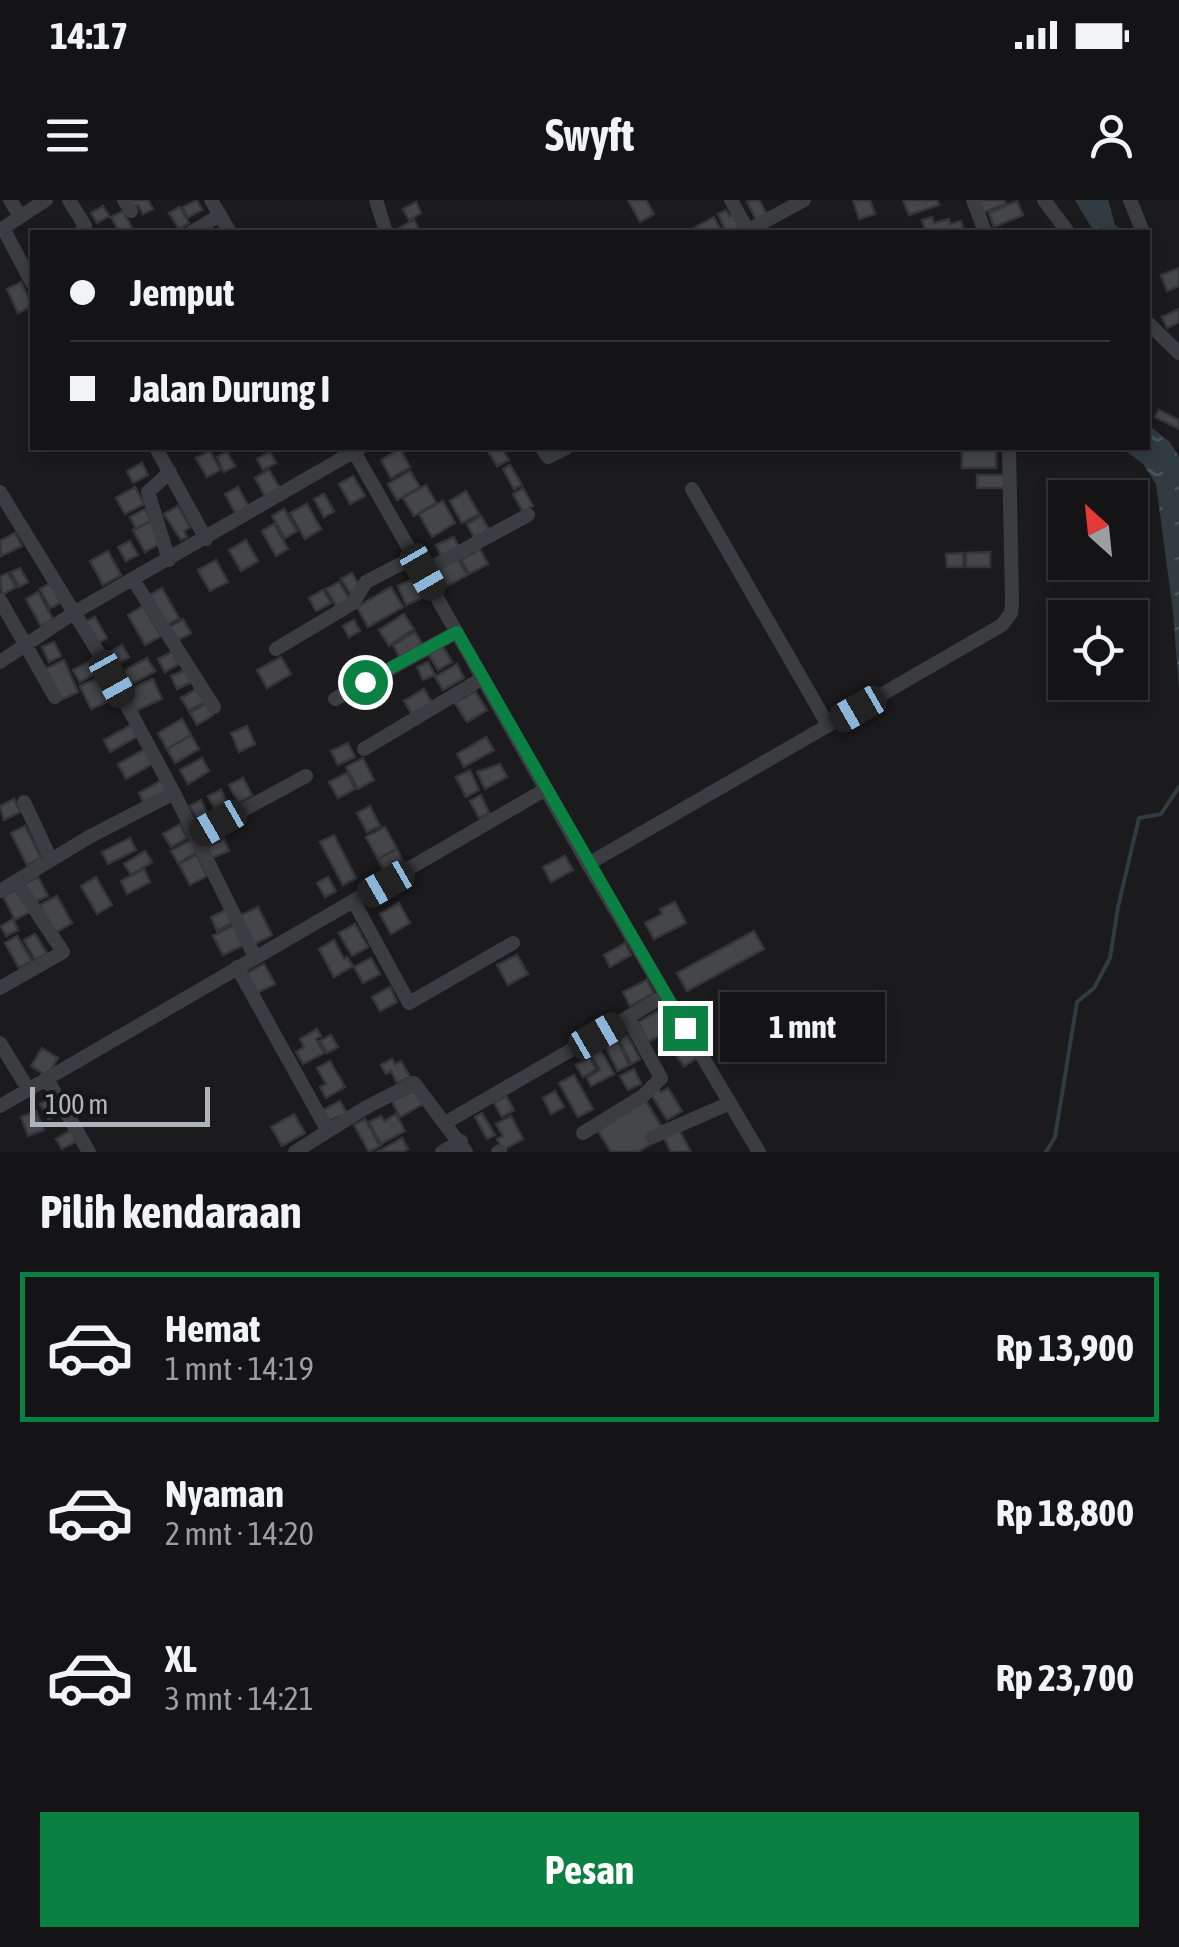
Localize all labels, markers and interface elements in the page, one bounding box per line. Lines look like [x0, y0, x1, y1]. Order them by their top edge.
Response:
text: 14:17 [50, 14, 128, 57]
icon: menu [40, 108, 95, 163]
icon: person [1084, 108, 1139, 163]
text: Swyft [545, 109, 634, 161]
text: Jemput [130, 271, 234, 314]
text: Jalan Durung I [130, 367, 330, 410]
north arrow [1048, 480, 1148, 580]
map controls [1048, 480, 1148, 700]
car [395, 539, 451, 605]
button: locate [1048, 600, 1148, 700]
car [84, 645, 140, 713]
route start [343, 660, 388, 705]
car [825, 681, 891, 737]
car [185, 795, 251, 851]
car [353, 856, 419, 912]
callout: 1 mnt [720, 993, 885, 1063]
route end [663, 1006, 708, 1051]
car [564, 1008, 630, 1064]
text: 1 mnt [769, 1008, 836, 1045]
scale bar [30, 1082, 210, 1126]
text: 100 m [45, 1088, 108, 1120]
text: Pilih kendaraan [40, 1186, 302, 1238]
icon: car [45, 1302, 135, 1392]
text: Hemat [165, 1307, 260, 1350]
text: Rp 13,900 [996, 1326, 1134, 1369]
text: 1 mnt · 14:19 [165, 1350, 314, 1387]
icon: car [45, 1467, 135, 1557]
text: Nyaman [165, 1472, 284, 1515]
text: Rp 18,800 [996, 1491, 1134, 1534]
text: 2 mnt · 14:20 [165, 1515, 314, 1552]
icon: car [45, 1632, 135, 1722]
text: XL [165, 1637, 197, 1680]
text: Rp 23,700 [996, 1656, 1134, 1699]
text: 3 mnt · 14:21 [165, 1680, 314, 1717]
button: Pesan [40, 1812, 1139, 1927]

